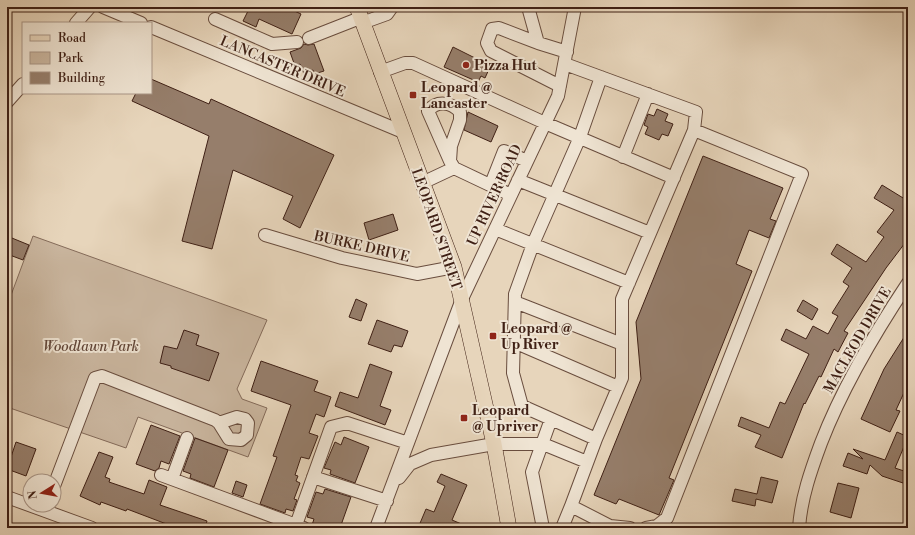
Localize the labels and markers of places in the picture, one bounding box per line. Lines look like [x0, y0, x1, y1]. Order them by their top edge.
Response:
place label: Pizza Hut [474, 57, 538, 75]
marker: Pizza Hut [461, 60, 471, 70]
place label: Leopard @ Lancaster [421, 79, 493, 113]
marker: Leopard @ Lancaster [408, 90, 418, 100]
place label: Leopard @ Up River [501, 320, 573, 354]
marker: Leopard @ Up River [488, 331, 498, 341]
place label: Leopard @ Upriver [472, 402, 538, 436]
marker: Leopard @ Upriver [459, 413, 469, 423]

